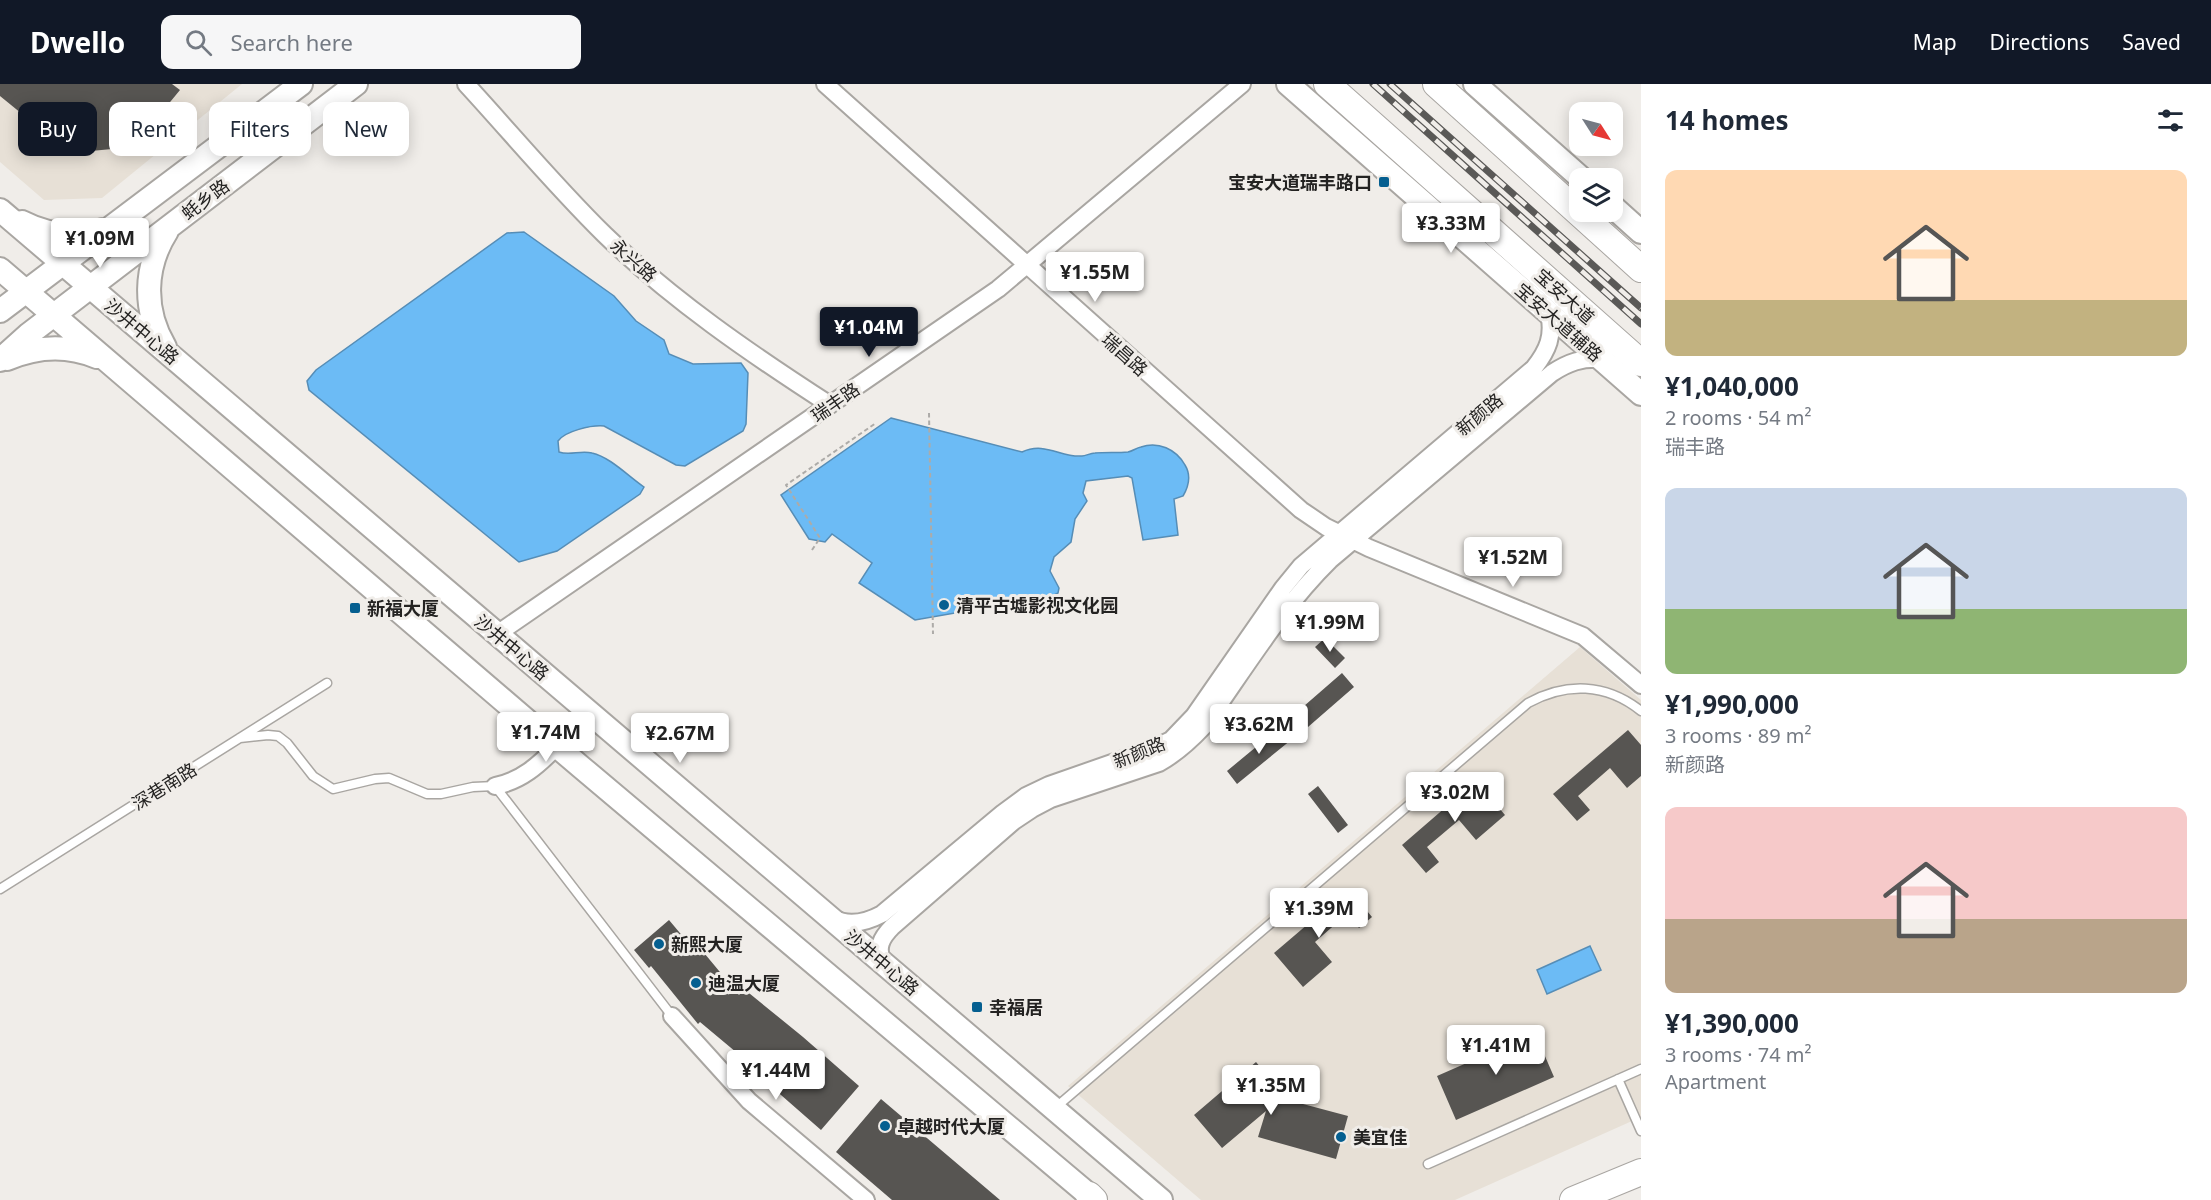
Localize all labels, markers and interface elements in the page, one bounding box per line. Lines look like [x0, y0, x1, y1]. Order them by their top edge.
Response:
search box [161, 15, 581, 69]
text: Dwello [30, 23, 125, 61]
icon: search [182, 26, 215, 59]
text: Search here [230, 27, 353, 57]
text: Map [1913, 28, 1957, 56]
text: Directions [1990, 28, 2089, 56]
text: Saved [2122, 28, 2181, 56]
chip: Buy [18, 102, 97, 156]
chip: Rent [109, 102, 197, 156]
chip: Filters [209, 102, 311, 156]
chip: New [323, 102, 409, 156]
north arrow [1569, 102, 1623, 156]
map controls [1569, 102, 1623, 222]
text: 14 homes [1665, 102, 1789, 138]
icon: filters [2154, 104, 2187, 137]
button: layers [1569, 168, 1623, 222]
place label: 宝安大道瑞丰路口 [1228, 170, 1372, 194]
street label: 蚝乡路 [176, 173, 234, 225]
marker: 宝安大道瑞丰路口 [1377, 175, 1391, 189]
pin: ¥3.33M [1402, 203, 1500, 254]
text: ¥3.33M [1416, 209, 1486, 236]
icon: home [1872, 209, 1980, 317]
pin: ¥1.09M [51, 218, 149, 269]
text: ¥1.09M [65, 224, 135, 251]
street label: 永兴路 [606, 233, 662, 287]
pin: ¥1.55M [1046, 252, 1144, 303]
text: ¥1.55M [1060, 258, 1130, 285]
street label: 宝安大道 [1530, 263, 1600, 329]
street label: 宝安大道辅路 [1510, 278, 1608, 366]
street label: 沙井中心路 [100, 293, 184, 369]
pin: ¥1.04M [820, 307, 918, 358]
text: ¥1.04M [834, 313, 904, 340]
street label: 瑞昌路 [1097, 327, 1153, 381]
text: ¥1,040,000 [1665, 368, 1799, 404]
street label: 瑞丰路 [806, 377, 864, 427]
street label: 新颜路 [1451, 387, 1507, 441]
text: 2 rooms · 54 m² [1665, 404, 1812, 431]
text: 瑞丰路 [1665, 433, 1725, 460]
icon: home [1872, 527, 1980, 635]
pin: ¥1.52M [1464, 537, 1562, 588]
text: ¥1.52M [1478, 543, 1548, 570]
place label: 清平古墟影视文化园 [956, 593, 1118, 617]
place label: 新福大厦 [367, 596, 439, 620]
marker: 清平古墟影视文化园 [937, 598, 951, 612]
marker: 新福大厦 [348, 601, 362, 615]
pin: ¥1.99M [1281, 602, 1379, 653]
text: ¥1.99M [1295, 608, 1365, 635]
street label: 沙井中心路 [470, 609, 554, 685]
text: ¥1,990,000 [1665, 686, 1799, 722]
pin: ¥3.62M [1210, 704, 1308, 755]
text: ¥3.62M [1224, 710, 1294, 737]
pin: ¥1.74M [497, 712, 595, 763]
pin: ¥2.67M [631, 713, 729, 764]
text: ¥1.74M [511, 718, 581, 745]
text: ¥2.67M [645, 719, 715, 746]
text: 3 rooms · 89 m² [1665, 722, 1812, 749]
street label: 新颜路 [1109, 731, 1169, 773]
text: 新颜路 [1665, 751, 1725, 778]
street label: 深巷南路 [127, 757, 201, 815]
pin: ¥3.02M [1406, 772, 1504, 823]
text: ¥3.02M [1420, 778, 1490, 805]
icon: home [1872, 846, 1980, 954]
pin: ¥1.39M [1270, 888, 1368, 939]
text: ¥1.39M [1284, 894, 1354, 921]
street label: 沙井中心路 [840, 924, 924, 1000]
place label: 新熙大厦 [671, 932, 743, 956]
marker: 新熙大厦 [652, 937, 666, 951]
place label: 迪温大厦 [708, 971, 780, 995]
marker: 迪温大厦 [689, 976, 703, 990]
place label: 幸福居 [989, 995, 1043, 1019]
marker: 幸福居 [970, 1000, 984, 1014]
text: ¥1,390,000 [1665, 1005, 1799, 1041]
pin: ¥1.41M [1447, 1025, 1545, 1076]
text: ¥1.41M [1461, 1031, 1531, 1058]
text: 3 rooms · 74 m² [1665, 1041, 1812, 1068]
pin: ¥1.44M [727, 1050, 825, 1101]
text: ¥1.44M [741, 1056, 811, 1083]
pin: ¥1.35M [1222, 1065, 1320, 1116]
text: Apartment [1665, 1068, 1766, 1095]
text: ¥1.35M [1236, 1071, 1306, 1098]
place label: 卓越时代大厦 [897, 1114, 1005, 1138]
marker: 卓越时代大厦 [878, 1119, 892, 1133]
place label: 美宜佳 [1353, 1125, 1407, 1149]
marker: 美宜佳 [1334, 1130, 1348, 1144]

